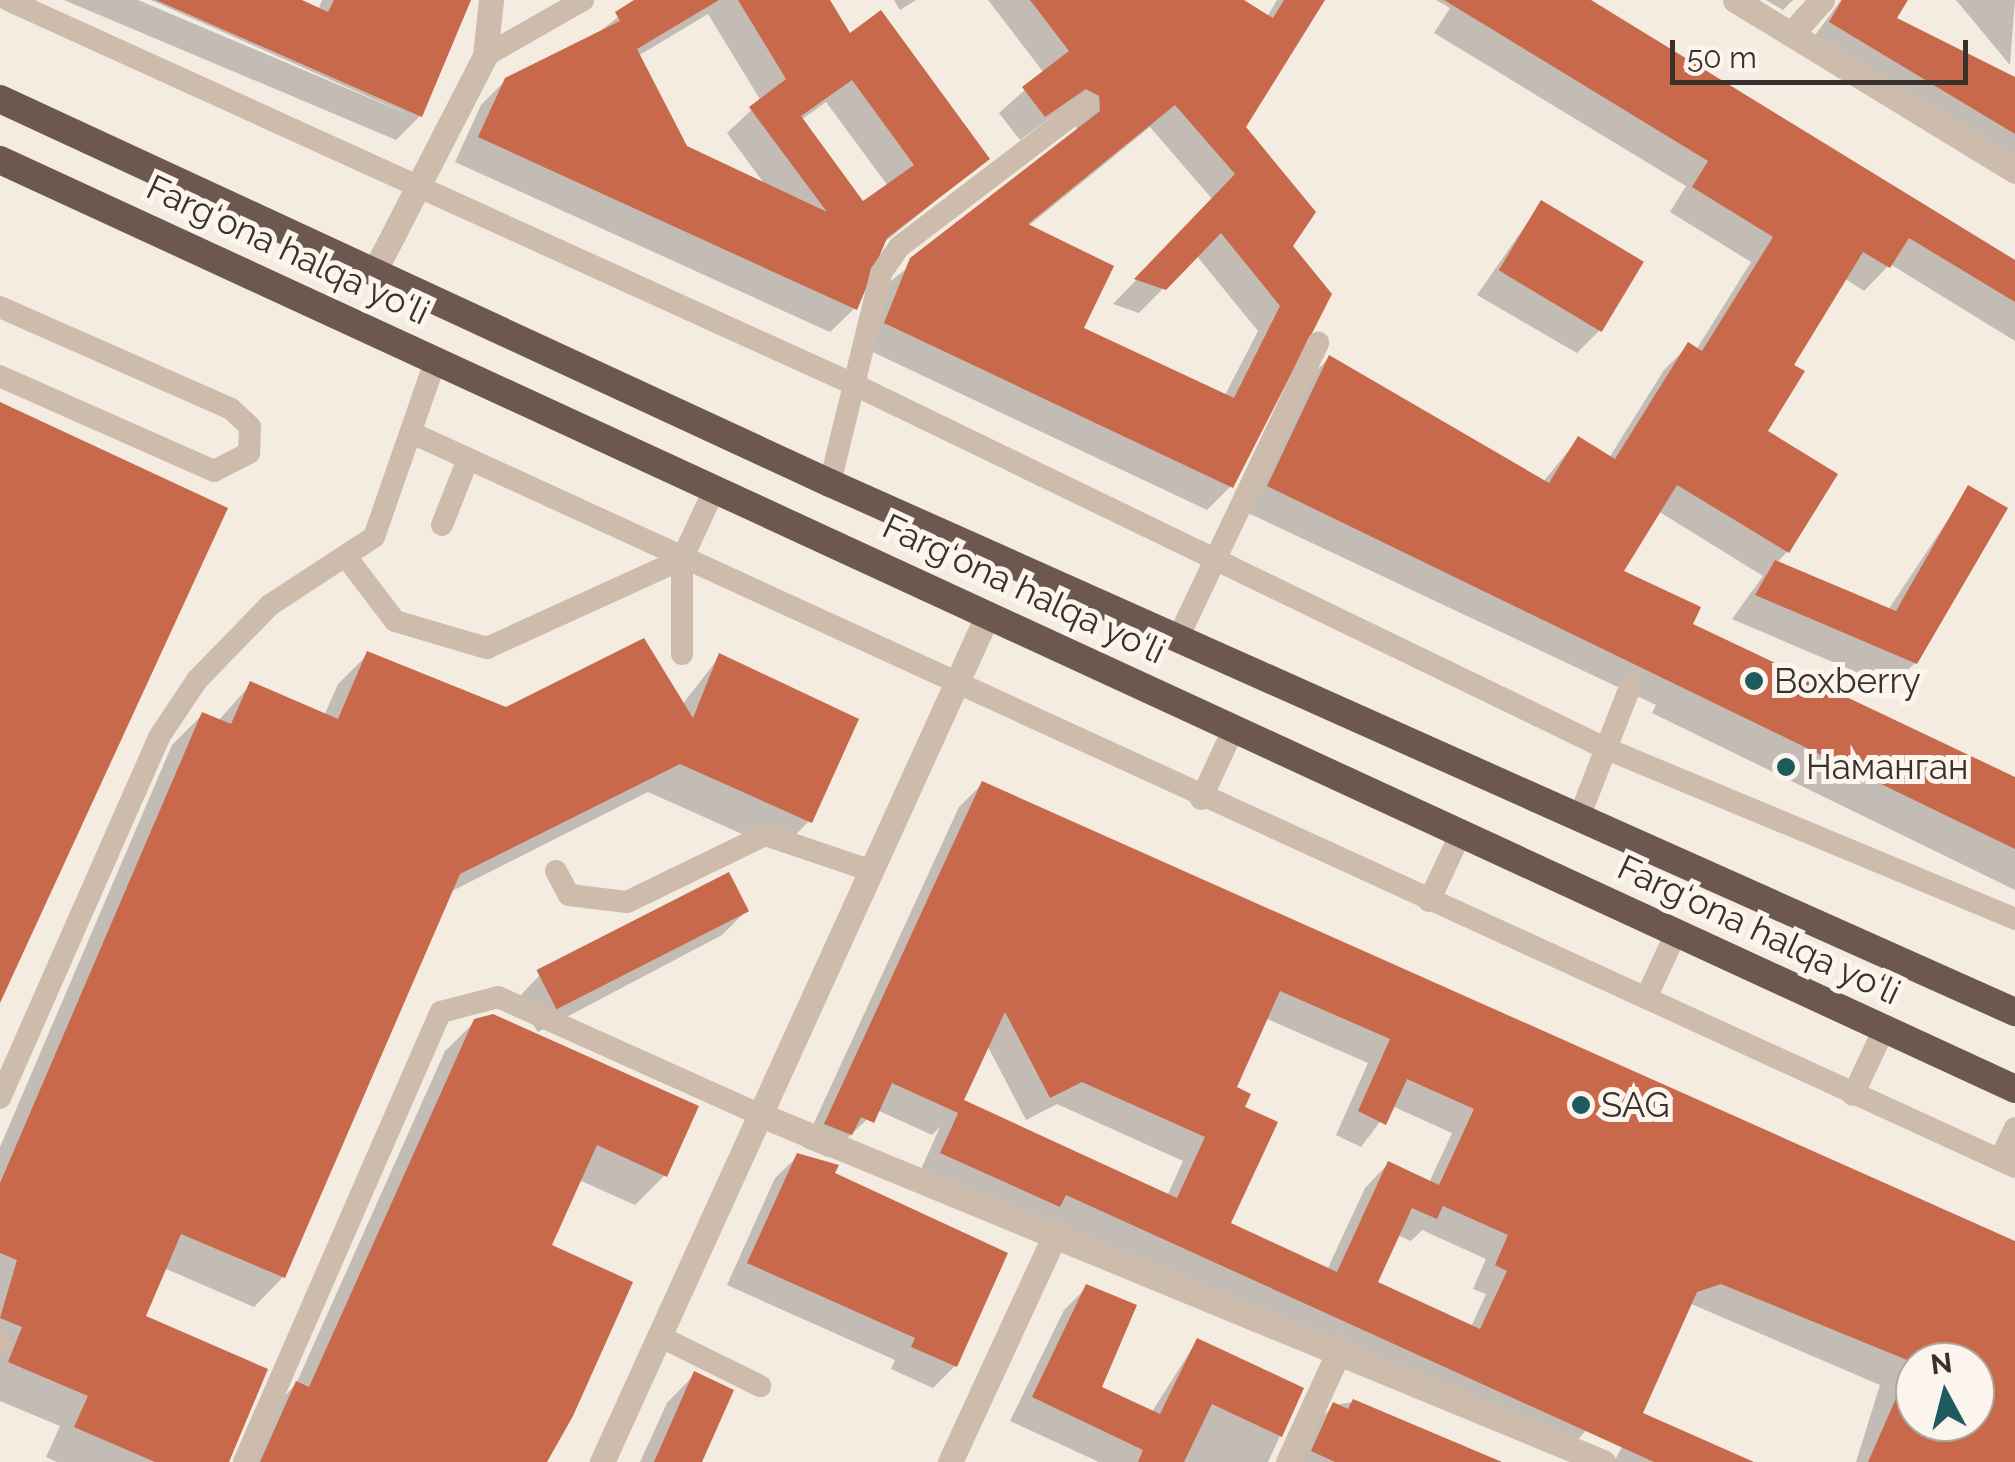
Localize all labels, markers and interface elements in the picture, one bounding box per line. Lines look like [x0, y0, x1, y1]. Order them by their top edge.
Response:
scale bar [1675, 20, 1972, 82]
text: 50 m [1687, 40, 1757, 75]
street label: Farg‘ona halqa yo‘li [140, 166, 436, 334]
street label: Farg‘ona halqa yo‘li [876, 505, 1172, 673]
place label: Boxberry [1774, 660, 1921, 702]
marker: Boxberry [1743, 670, 1765, 692]
place label: Наманган [1806, 746, 1968, 788]
marker: Наманган [1775, 756, 1797, 778]
street label: Farg‘ona halqa yo‘li [1611, 846, 1907, 1014]
place label: SAG [1601, 1084, 1670, 1126]
marker: SAG [1570, 1094, 1592, 1116]
north arrow [1895, 1342, 1995, 1442]
text: N [1929, 1346, 1954, 1381]

